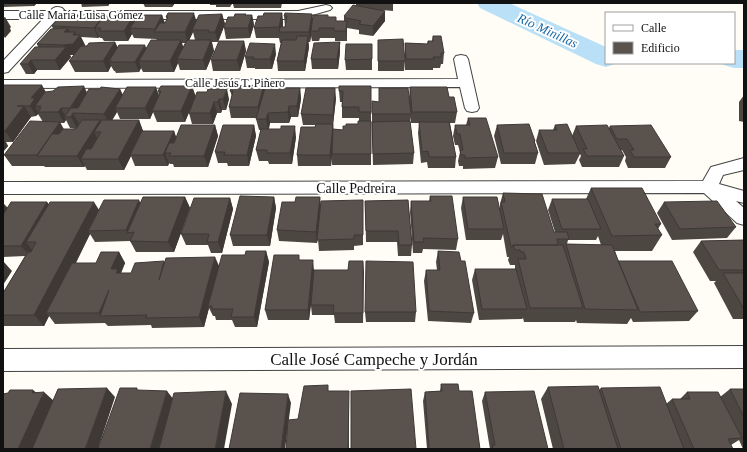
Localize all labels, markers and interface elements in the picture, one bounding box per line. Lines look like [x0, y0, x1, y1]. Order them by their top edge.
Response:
street label: Calle María Luisa Gómez [19, 8, 143, 22]
water label: Río Minillas [514, 10, 580, 51]
legend [605, 12, 735, 64]
text: Calle [641, 21, 666, 35]
text: Edificio [641, 41, 680, 55]
street label: Calle Jesús T. Piñero [185, 76, 285, 90]
street label: Calle Pedreira [316, 181, 397, 196]
street label: Calle José Campeche y Jordán [270, 350, 478, 369]

